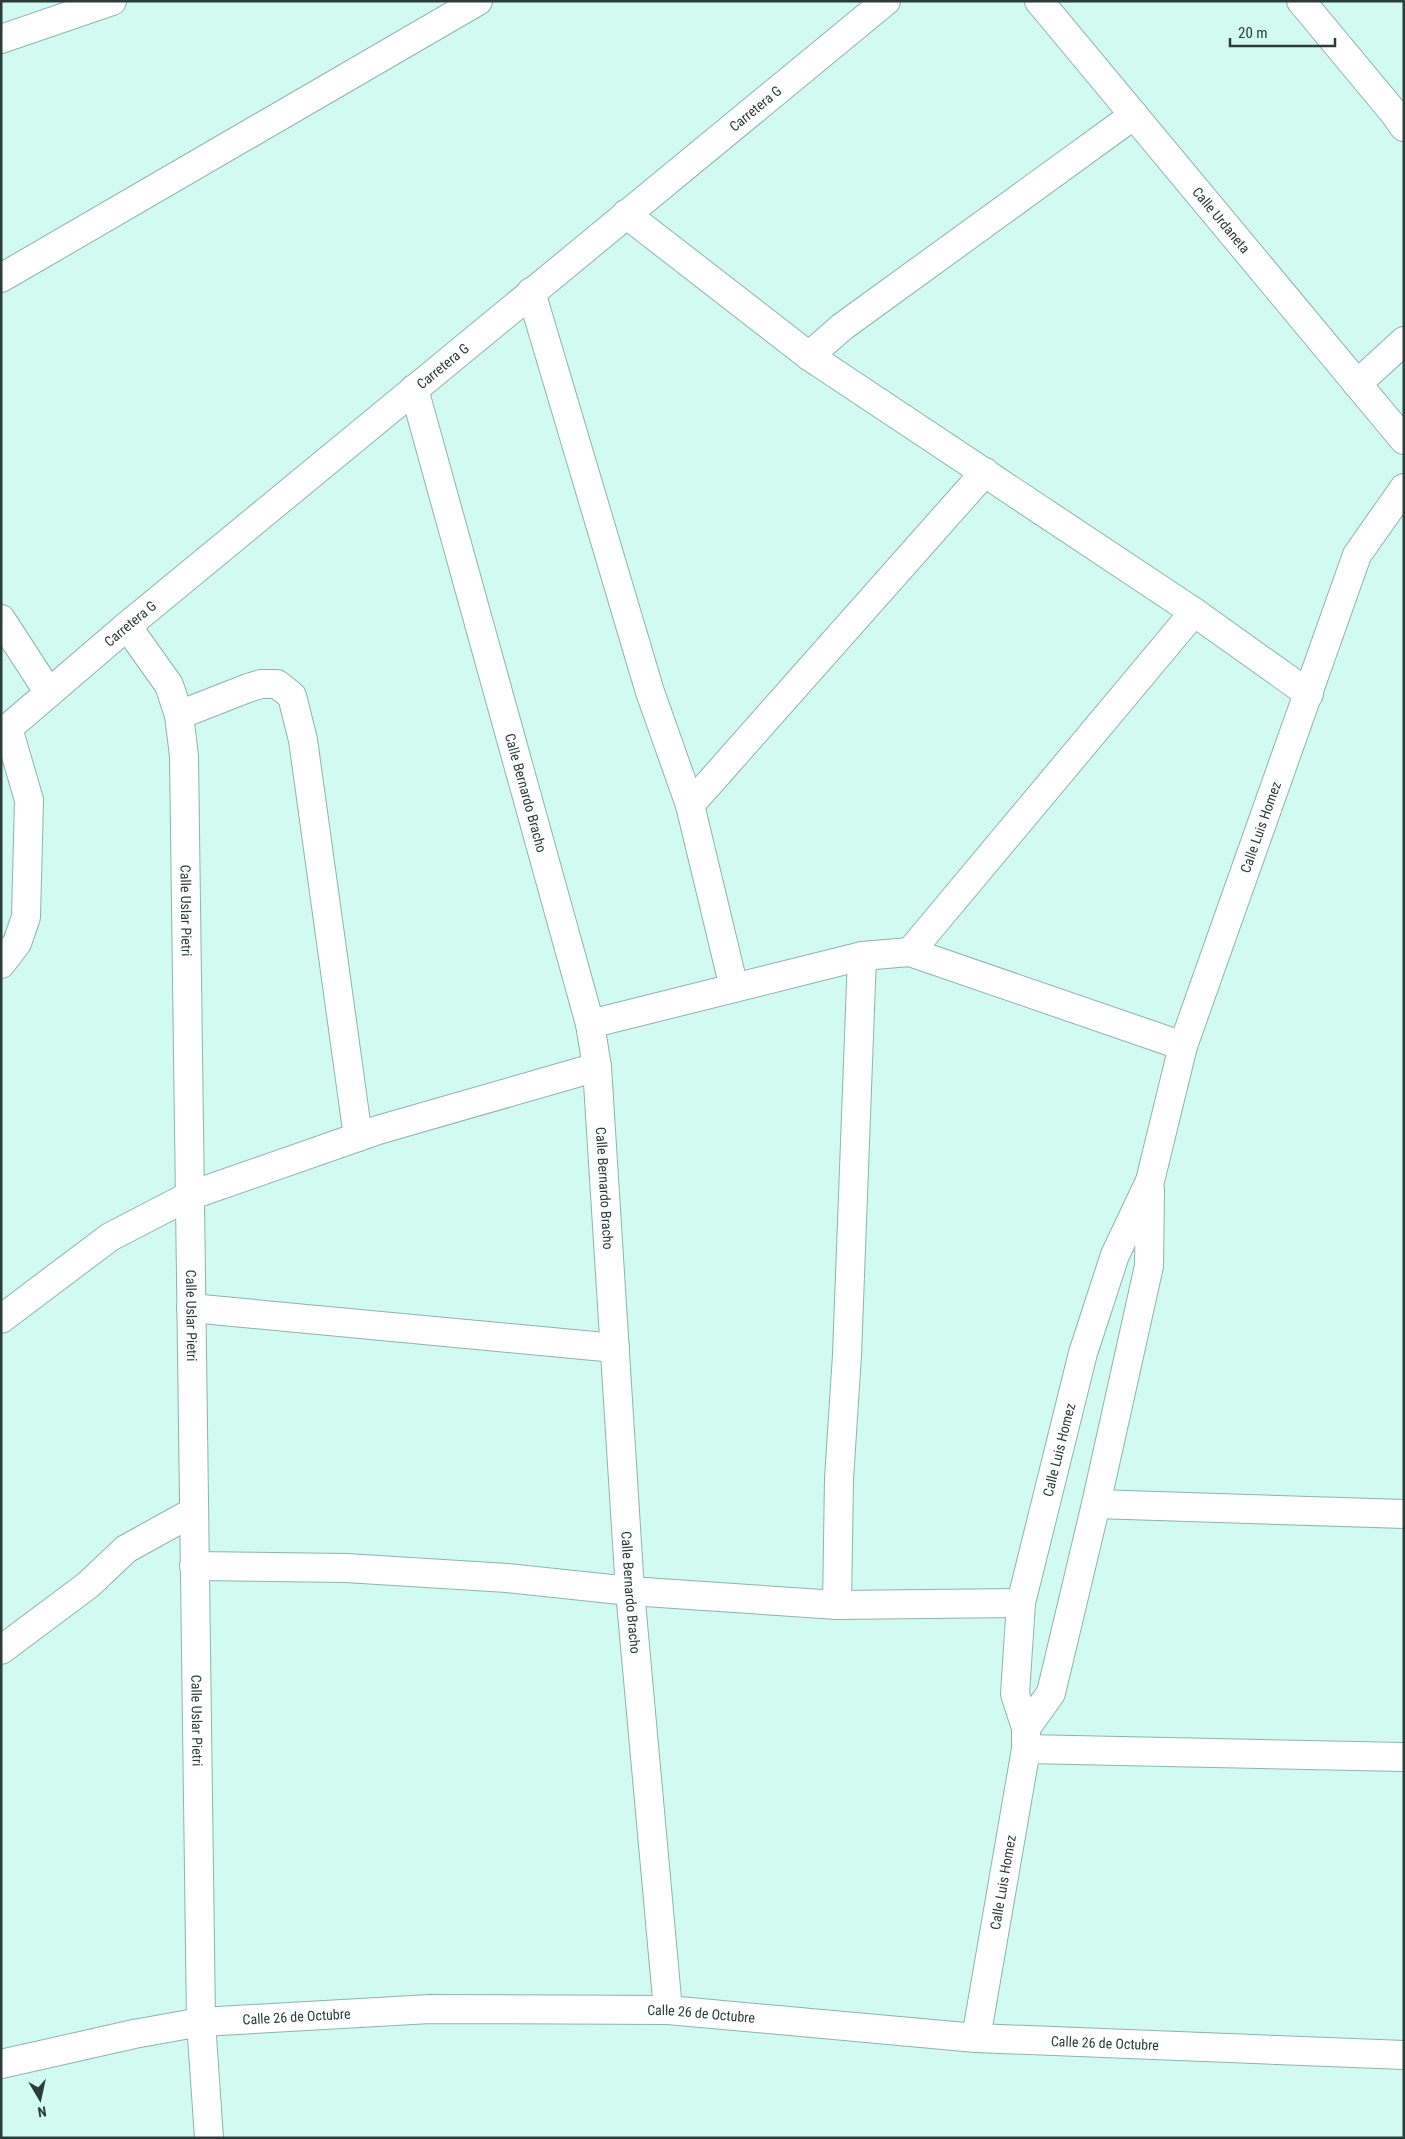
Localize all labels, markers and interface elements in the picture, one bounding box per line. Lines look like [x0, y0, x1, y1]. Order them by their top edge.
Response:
scale bar [1230, 15, 1335, 47]
text: 20 m [1238, 24, 1268, 42]
street label: Carretera G [726, 82, 785, 135]
street label: Calle Urdaneta [1189, 184, 1253, 256]
street label: Carretera G [414, 340, 472, 392]
street label: Carretera G [101, 597, 159, 650]
street label: Calle Bernardo Bracho [502, 731, 550, 854]
street label: Calle Luis Homez [1237, 779, 1284, 875]
street label: Calle Uslar Pietri [177, 865, 195, 957]
street label: Calle Bernardo Bracho [593, 1126, 616, 1250]
street label: Calle Uslar Pietri [183, 1270, 200, 1362]
street label: Calle Luis Homez [1040, 1401, 1078, 1498]
street label: Calle Bernardo Bracho [618, 1531, 644, 1654]
street label: Calle Uslar Pietri [188, 1675, 206, 1767]
street label: Calle Luis Homez [987, 1834, 1019, 1931]
street label: Calle 26 de Octubre [647, 2002, 756, 2026]
street label: Calle 26 de Octubre [242, 2006, 351, 2028]
street label: Calle 26 de Octubre [1051, 2033, 1160, 2053]
north arrow [15, 2074, 65, 2124]
text: N [37, 2103, 48, 2120]

